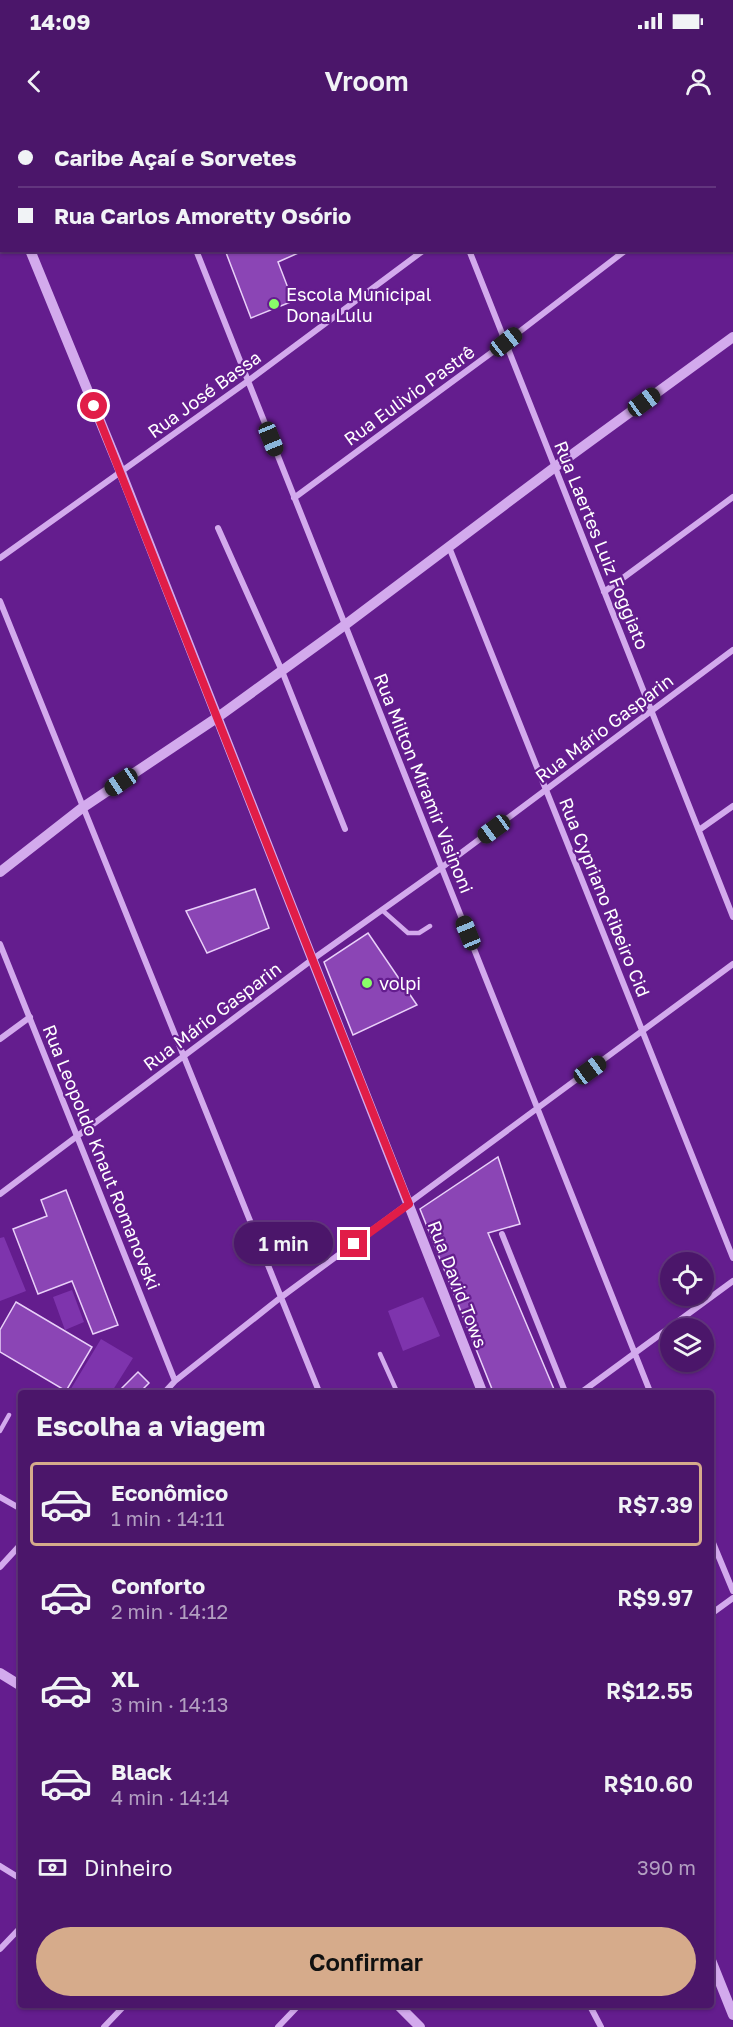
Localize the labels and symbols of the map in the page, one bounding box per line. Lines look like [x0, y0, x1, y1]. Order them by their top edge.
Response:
place label: Escola Municipal Dona Lulu [286, 283, 432, 326]
marker: Escola Municipal Dona Lulu [267, 297, 281, 311]
car [486, 324, 526, 360]
street label: Rua Eulivio Pastrê [339, 340, 479, 450]
street label: Rua José Bassa [143, 346, 265, 442]
car [624, 384, 664, 420]
route start [80, 392, 107, 419]
car [256, 419, 286, 459]
street label: Rua Laertes Luiz Foggiato [550, 437, 654, 653]
street label: Rua Mário Gasparin [531, 669, 677, 787]
street label: Rua Milton Miramir Visinoni [370, 670, 478, 896]
car [101, 764, 141, 800]
street label: Rua Cypriano Ribeiro Cid [555, 794, 655, 1000]
car [474, 811, 514, 847]
car [453, 913, 483, 953]
street label: Rua Mário Gasparin [139, 957, 285, 1075]
place label: volpi [379, 972, 421, 994]
marker: volpi [360, 976, 374, 990]
street label: Rua Leopoldo Knaut Romanovski [39, 1021, 165, 1293]
car [570, 1052, 610, 1088]
street label: Rua David Tows [424, 1217, 492, 1351]
callout: 1 min [234, 1223, 333, 1265]
route end [340, 1230, 367, 1257]

